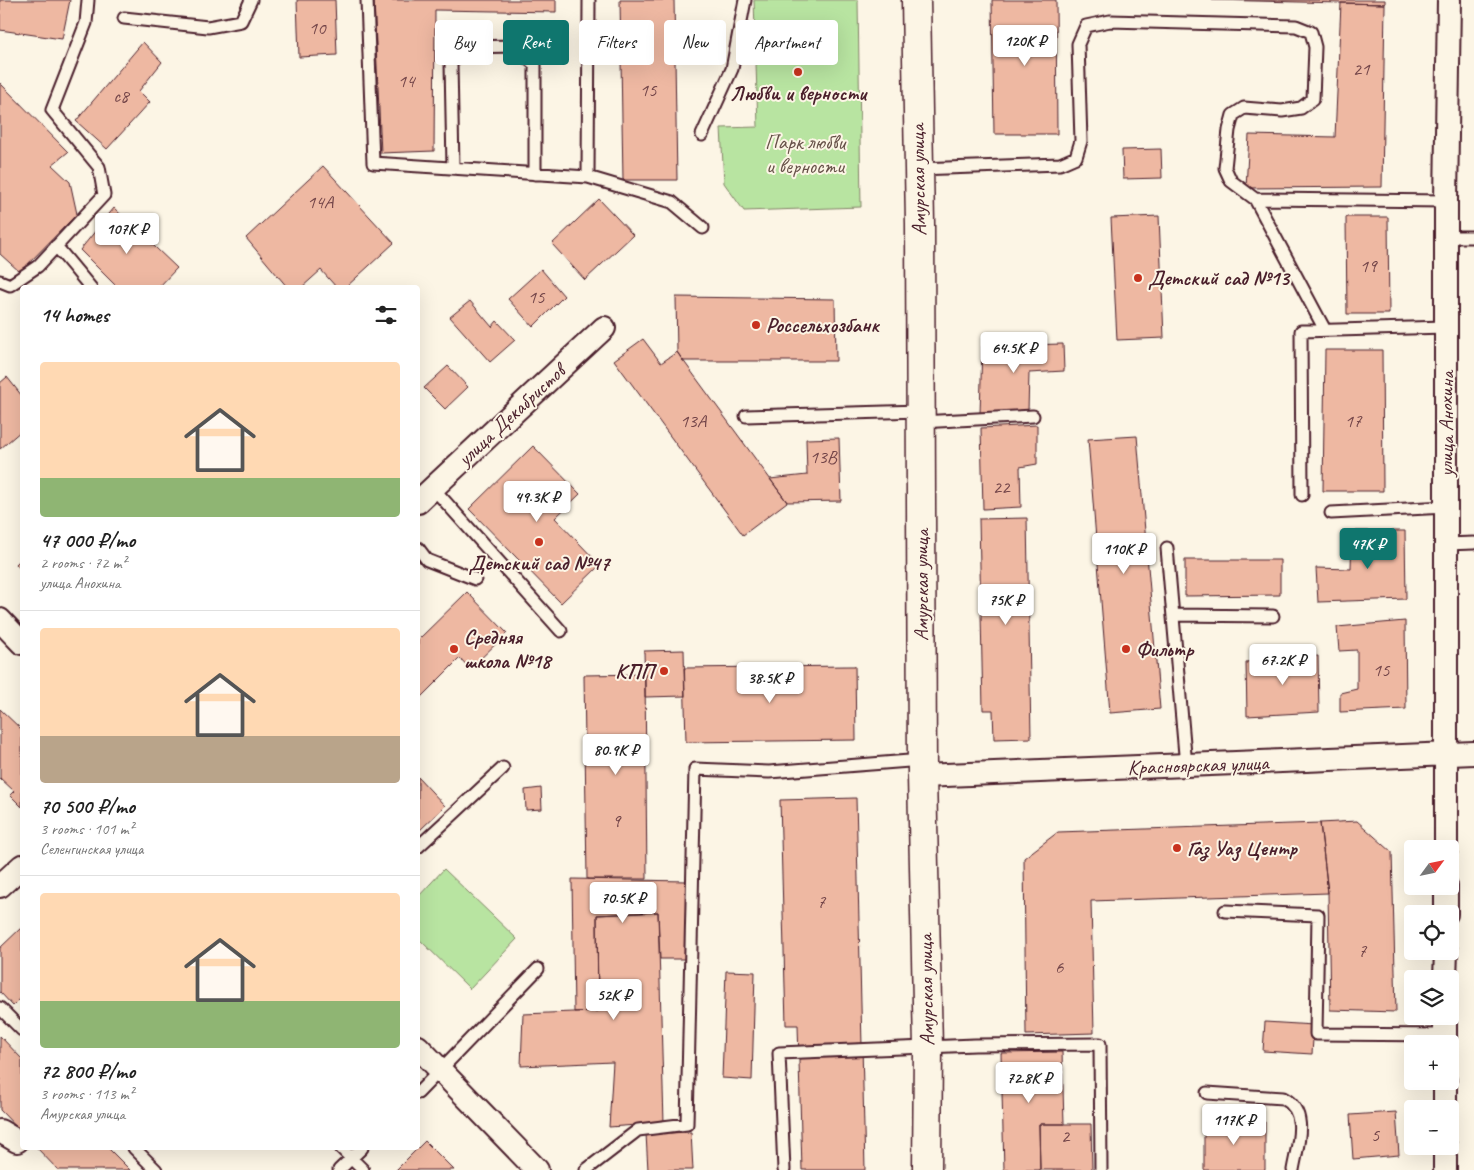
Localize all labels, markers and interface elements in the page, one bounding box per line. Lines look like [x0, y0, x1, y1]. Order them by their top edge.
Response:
house number: 10 [308, 16, 327, 40]
chip: Buy [435, 20, 493, 65]
chip: Rent [503, 20, 569, 65]
chip: Filters [579, 20, 654, 65]
chip: New [664, 20, 726, 65]
chip: Apartment [736, 20, 838, 65]
pin: 120K ₽ [984, 24, 1066, 67]
text: 120K ₽ [1004, 31, 1046, 51]
house number: 21 [1352, 57, 1371, 81]
marker: Любви и верности [792, 66, 804, 78]
house number: 14 [397, 69, 417, 93]
house number: 15 [639, 78, 658, 102]
place label: Любви и верности [730, 80, 868, 106]
house number: с8 [113, 84, 131, 108]
street label: Амурская улица [904, 121, 932, 236]
park label: Парк любви и верности [765, 129, 847, 179]
house number: 14А [307, 190, 335, 214]
pin: 107K ₽ [86, 212, 168, 255]
text: 107K ₽ [106, 219, 148, 239]
house number: 19 [1359, 254, 1378, 278]
place label: Детский сад №13 [1148, 265, 1291, 291]
marker: Детский сад №13 [1132, 272, 1144, 284]
house number: 15 [527, 285, 546, 309]
icon: filters [372, 301, 400, 329]
text: 14 homes [40, 302, 109, 328]
place label: Россельхозбанк [766, 312, 880, 338]
marker: Россельхозбанк [750, 319, 762, 331]
pin: 64.5K ₽ [968, 332, 1060, 374]
text: 64.5K ₽ [991, 338, 1037, 358]
street label: улица Декабристов [450, 356, 573, 473]
street label: улица Анохина [1433, 369, 1459, 479]
icon: home [175, 395, 265, 485]
house number: 13А [680, 409, 708, 433]
house number: 17 [1344, 409, 1363, 433]
house number: 13В [810, 445, 838, 469]
house number: 22 [992, 475, 1011, 499]
pin: 49.3K ₽ [491, 480, 583, 523]
text: 49.3K ₽ [515, 487, 559, 507]
text: 47 000 ₽/mo [40, 527, 135, 553]
street label: Амурская улица [908, 527, 934, 641]
pin: 47K ₽ [1333, 528, 1403, 570]
pin: 110K ₽ [1083, 532, 1165, 575]
text: 47K ₽ [1351, 534, 1385, 554]
marker: Детский сад №47 [533, 536, 545, 548]
text: 110K ₽ [1103, 539, 1145, 559]
place label: Детский сад №47 [469, 550, 612, 576]
text: 2 rooms · 72 m² [40, 553, 126, 573]
text: улица Анохина [40, 573, 120, 593]
pin: 75K ₽ [971, 584, 1041, 626]
text: 75K ₽ [989, 590, 1023, 610]
place label: Средняя школа №18 [464, 624, 553, 674]
place label: Фильтр [1136, 636, 1195, 662]
marker: Средняя школа №18 [448, 643, 460, 655]
marker: Фильтр [1120, 643, 1132, 655]
pin: 67.2K ₽ [1237, 644, 1329, 686]
text: 67.2K ₽ [1260, 650, 1306, 670]
place label: КПП [615, 658, 658, 684]
house number: 15 [1372, 658, 1391, 682]
icon: home [175, 660, 265, 750]
pin: 38.5K ₽ [724, 662, 816, 704]
marker: КПП [658, 665, 670, 677]
text: 38.5K ₽ [748, 668, 792, 688]
pin: 80.9K ₽ [570, 734, 662, 776]
text: 80.9K ₽ [594, 740, 638, 760]
street label: Красноярская улица [1127, 749, 1271, 780]
text: 70 500 ₽/mo [40, 793, 135, 819]
house number: 9 [612, 809, 622, 833]
text: 3 rooms · 101 m² [40, 819, 134, 839]
place label: Газ Уаз Центр [1187, 835, 1298, 862]
text: Селенгинская улица [40, 839, 143, 859]
north arrow [1404, 840, 1459, 895]
map controls [1404, 840, 1459, 1155]
marker: Газ Уаз Центр [1171, 842, 1183, 854]
pin: 70.5K ₽ [577, 882, 669, 924]
text: 70.5K ₽ [601, 888, 645, 908]
house number: 7 [817, 890, 827, 914]
button: locate [1404, 905, 1459, 960]
icon: home [175, 925, 265, 1015]
street label: Амурская улица [912, 931, 940, 1046]
house number: 7 [1358, 939, 1368, 963]
house number: 6 [1055, 955, 1065, 979]
button: layers [1404, 970, 1459, 1025]
pin: 52K ₽ [579, 978, 649, 1021]
text: 52K ₽ [597, 985, 631, 1005]
button: + [1404, 1035, 1459, 1090]
text: 72 800 ₽/mo [40, 1058, 135, 1084]
pin: 72.8K ₽ [983, 1062, 1075, 1104]
text: 72.8K ₽ [1007, 1068, 1051, 1088]
text: 3 rooms · 113 m² [40, 1084, 134, 1104]
button: − [1404, 1100, 1459, 1155]
text: Амурская улица [40, 1104, 125, 1124]
pin: 117K ₽ [1193, 1104, 1275, 1146]
text: 117K ₽ [1213, 1110, 1255, 1130]
house number: 5 [1371, 1123, 1381, 1147]
house number: 2 [1061, 1124, 1071, 1148]

